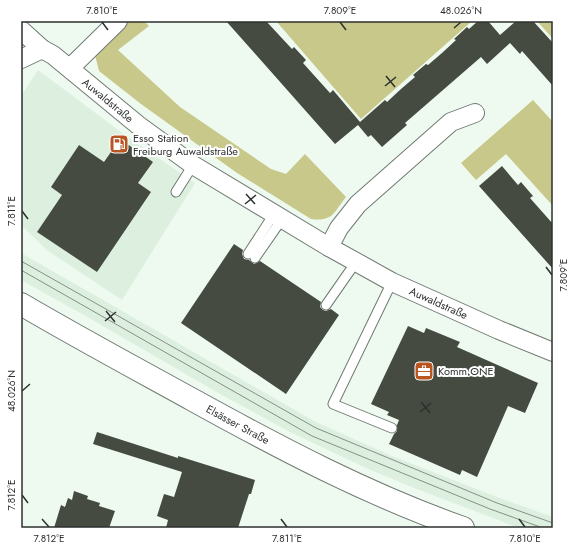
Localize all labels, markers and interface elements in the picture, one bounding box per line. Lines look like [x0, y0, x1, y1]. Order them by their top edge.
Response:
text: 7.810°E [86, 3, 118, 18]
text: 7.809°E [324, 3, 356, 18]
text: 48.026°N [440, 3, 482, 18]
street label: Auwaldstraße [79, 74, 137, 126]
place label: Esso Station Freiburg Auwaldstraße [133, 130, 238, 159]
fuel station icon: Esso Station Freiburg Auwaldstraße [108, 133, 130, 155]
text: 7.811°E [4, 196, 19, 226]
text: 7.809°E [556, 259, 571, 291]
street label: Auwaldstraße [407, 283, 471, 323]
office icon: Komm.ONE [413, 360, 435, 382]
place label: Komm.ONE [438, 363, 494, 379]
text: 48.026°N [4, 370, 19, 412]
street label: Elsässer Straße [203, 401, 273, 448]
text: 7.812°E [4, 479, 19, 511]
text: 7.812°E [33, 531, 65, 546]
text: 7.811°E [272, 531, 302, 546]
text: 7.810°E [509, 531, 541, 546]

